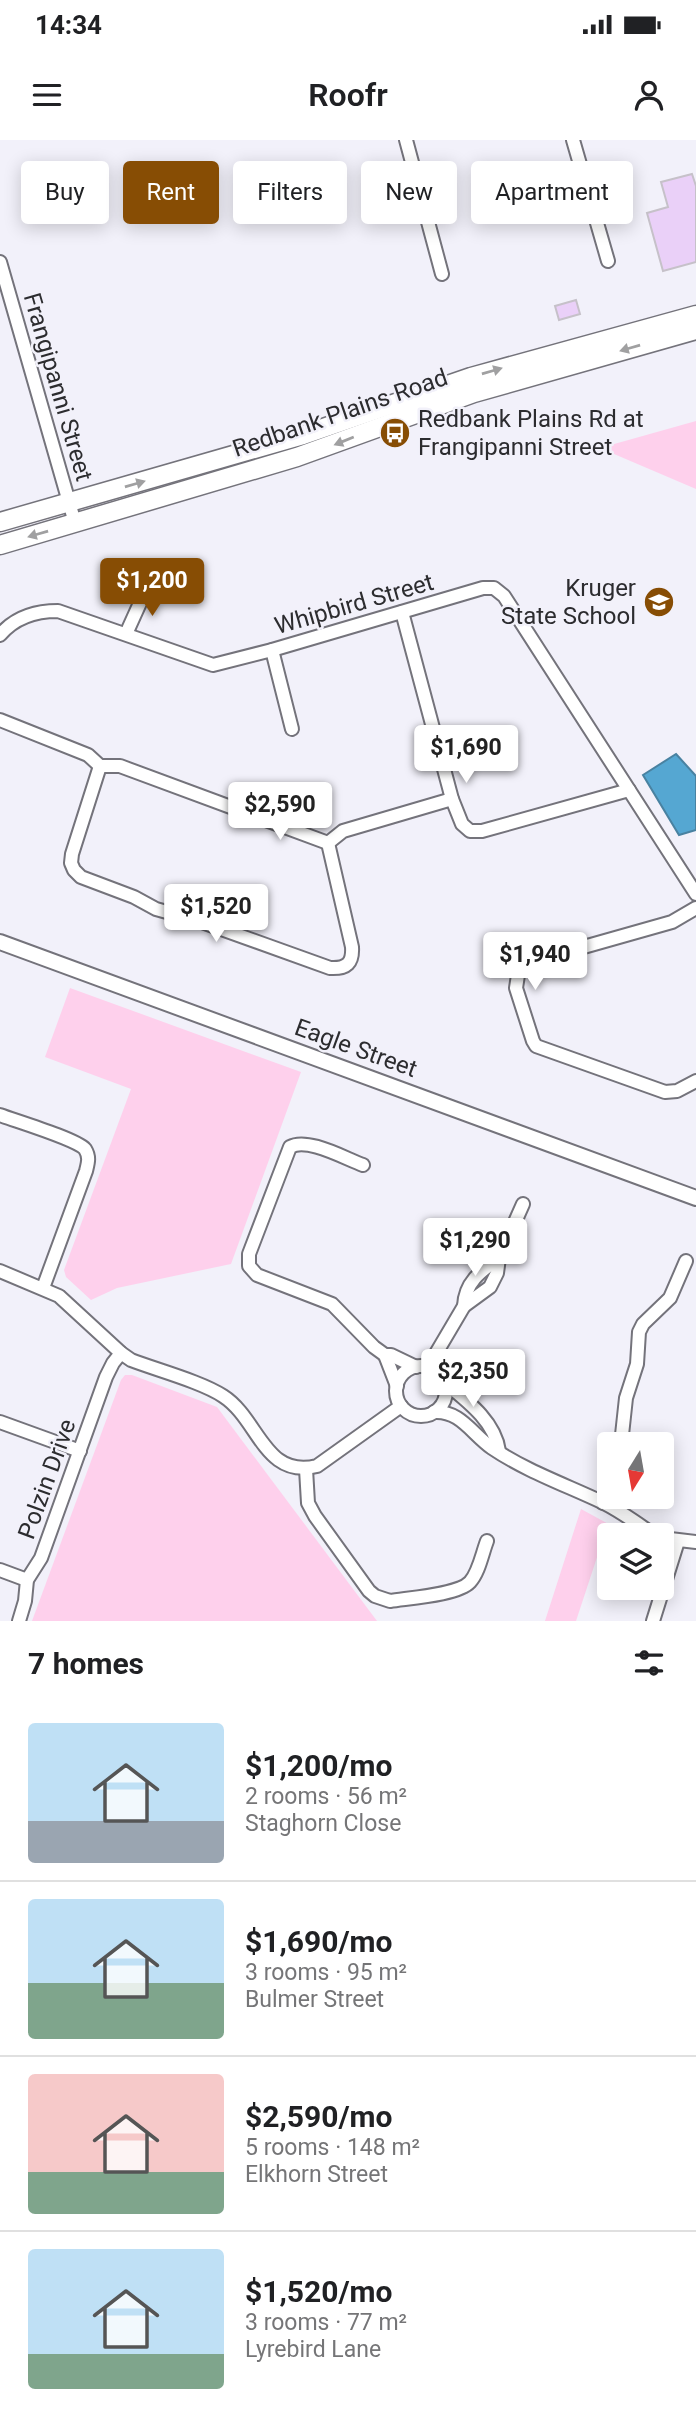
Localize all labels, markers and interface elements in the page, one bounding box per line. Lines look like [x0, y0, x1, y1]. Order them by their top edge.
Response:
text: 14:34 [35, 10, 102, 40]
icon: menu [28, 76, 66, 114]
text: Roofr [308, 76, 388, 114]
icon: person [630, 76, 668, 114]
chip: Buy [21, 161, 109, 224]
chip: Rent [123, 161, 219, 224]
chip: Filters [233, 161, 347, 224]
chip: New [361, 161, 457, 224]
chip: Apartment [471, 161, 633, 224]
street label: Frangipanni Street [18, 290, 98, 484]
one-way arrow [619, 344, 640, 354]
street label: Redbank Plains Road [229, 363, 451, 463]
one-way arrow [482, 366, 503, 376]
place label: Redbank Plains Rd at Frangipanni Street [418, 405, 644, 461]
bus stop icon: Redbank Plains Rd at Frangipanni Street [378, 416, 412, 450]
one-way arrow [334, 435, 355, 446]
one-way arrow [125, 478, 146, 488]
one-way arrow [27, 529, 48, 539]
pin: $1,200 [95, 559, 209, 618]
text: $1,200 [116, 567, 188, 594]
street label: Whipbird Street [271, 568, 437, 640]
place label: Kruger State School [501, 574, 636, 630]
school or university icon: Kruger State School [642, 585, 676, 619]
pin: $1,690 [409, 726, 523, 785]
text: $1,690 [430, 734, 502, 761]
pin: $2,590 [223, 782, 337, 842]
text: $2,590 [244, 791, 316, 818]
pin: $1,520 [159, 884, 273, 944]
text: $1,520 [180, 893, 252, 920]
pin: $1,940 [478, 932, 592, 992]
text: $1,940 [499, 941, 571, 968]
street label: Eagle Street [291, 1013, 421, 1083]
pin: $1,290 [418, 1218, 532, 1278]
text: $1,290 [439, 1227, 511, 1254]
pin: $2,350 [416, 1350, 530, 1409]
text: $2,350 [437, 1358, 509, 1385]
street label: Polzin Drive [12, 1415, 82, 1543]
north arrow [597, 1432, 674, 1508]
map controls [597, 1432, 674, 1600]
button: layers [597, 1523, 674, 1600]
icon: filters [630, 1644, 668, 1682]
text: 7 homes [28, 1646, 144, 1681]
text: $1,200/mo [245, 1748, 393, 1783]
icon: home [84, 1751, 168, 1835]
text: 2 rooms · 56 m² [245, 1783, 407, 1810]
text: Staghorn Close [245, 1810, 401, 1837]
text: $1,690/mo [245, 1924, 393, 1959]
icon: home [84, 1927, 168, 2011]
text: 3 rooms · 95 m² [245, 1959, 407, 1986]
text: Bulmer Street [245, 1986, 384, 2013]
text: $2,590/mo [245, 2099, 393, 2134]
icon: home [84, 2102, 168, 2186]
text: 5 rooms · 148 m² [245, 2134, 420, 2161]
text: Elkhorn Street [245, 2161, 388, 2188]
text: $1,520/mo [245, 2274, 393, 2309]
icon: home [84, 2277, 168, 2361]
text: 3 rooms · 77 m² [245, 2309, 407, 2336]
text: Lyrebird Lane [245, 2336, 381, 2363]

